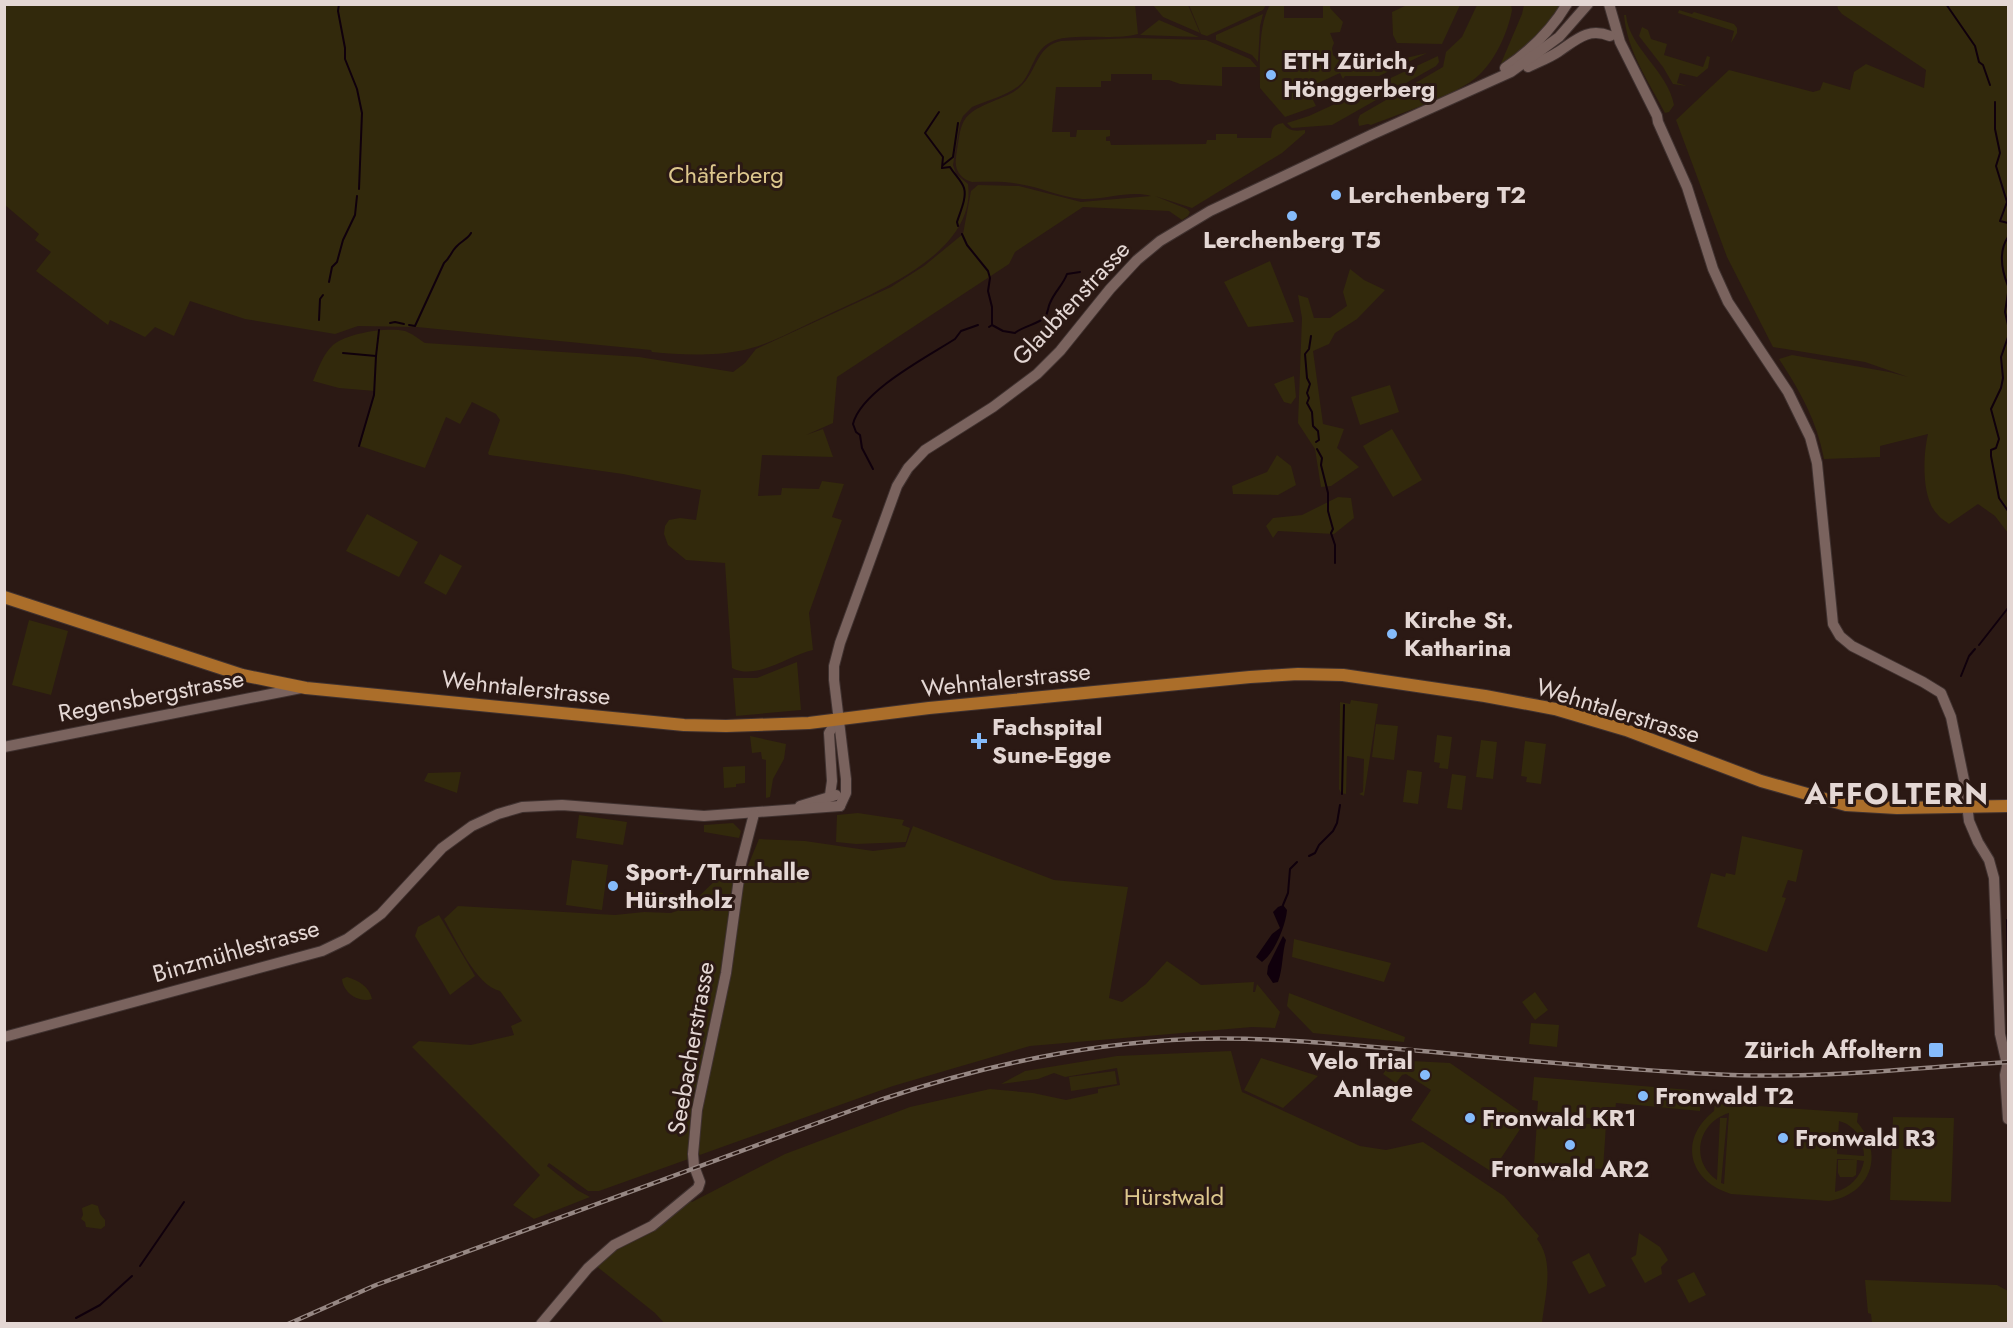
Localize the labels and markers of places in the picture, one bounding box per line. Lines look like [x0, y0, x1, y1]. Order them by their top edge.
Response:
place label: ETH Zürich, Hönggerberg [1283, 43, 1435, 106]
marker: ETH Zürich, Hönggerberg [1264, 68, 1278, 82]
place label: Lerchenberg T2 [1348, 177, 1526, 212]
marker: Lerchenberg T2 [1329, 188, 1343, 202]
marker: Lerchenberg T5 [1285, 209, 1299, 223]
place label: Lerchenberg T5 [1203, 222, 1381, 257]
place label: Kirche St. Katharina [1404, 602, 1514, 665]
marker: Kirche St. Katharina [1385, 627, 1399, 641]
place label: Fachspital Sune-Egge [992, 709, 1111, 772]
marker: Fachspital Sune-Egge [970, 732, 988, 750]
place label: Sport-/Turnhalle Hürstholz [625, 854, 810, 917]
marker: Sport-/Turnhalle Hürstholz [606, 879, 620, 893]
place label: Zürich Affoltern [1744, 1032, 1922, 1067]
marker: Zürich Affoltern [1927, 1041, 1945, 1059]
place label: Velo Trial Anlage [1307, 1043, 1413, 1106]
marker: Velo Trial Anlage [1418, 1068, 1432, 1082]
place label: Fronwald T2 [1655, 1078, 1794, 1113]
marker: Fronwald T2 [1636, 1089, 1650, 1103]
place label: Fronwald KR1 [1482, 1100, 1636, 1135]
marker: Fronwald KR1 [1463, 1111, 1477, 1125]
place label: Fronwald R3 [1795, 1120, 1935, 1155]
marker: Fronwald R3 [1776, 1131, 1790, 1145]
marker: Fronwald AR2 [1563, 1138, 1577, 1152]
place label: Fronwald AR2 [1491, 1151, 1649, 1186]

